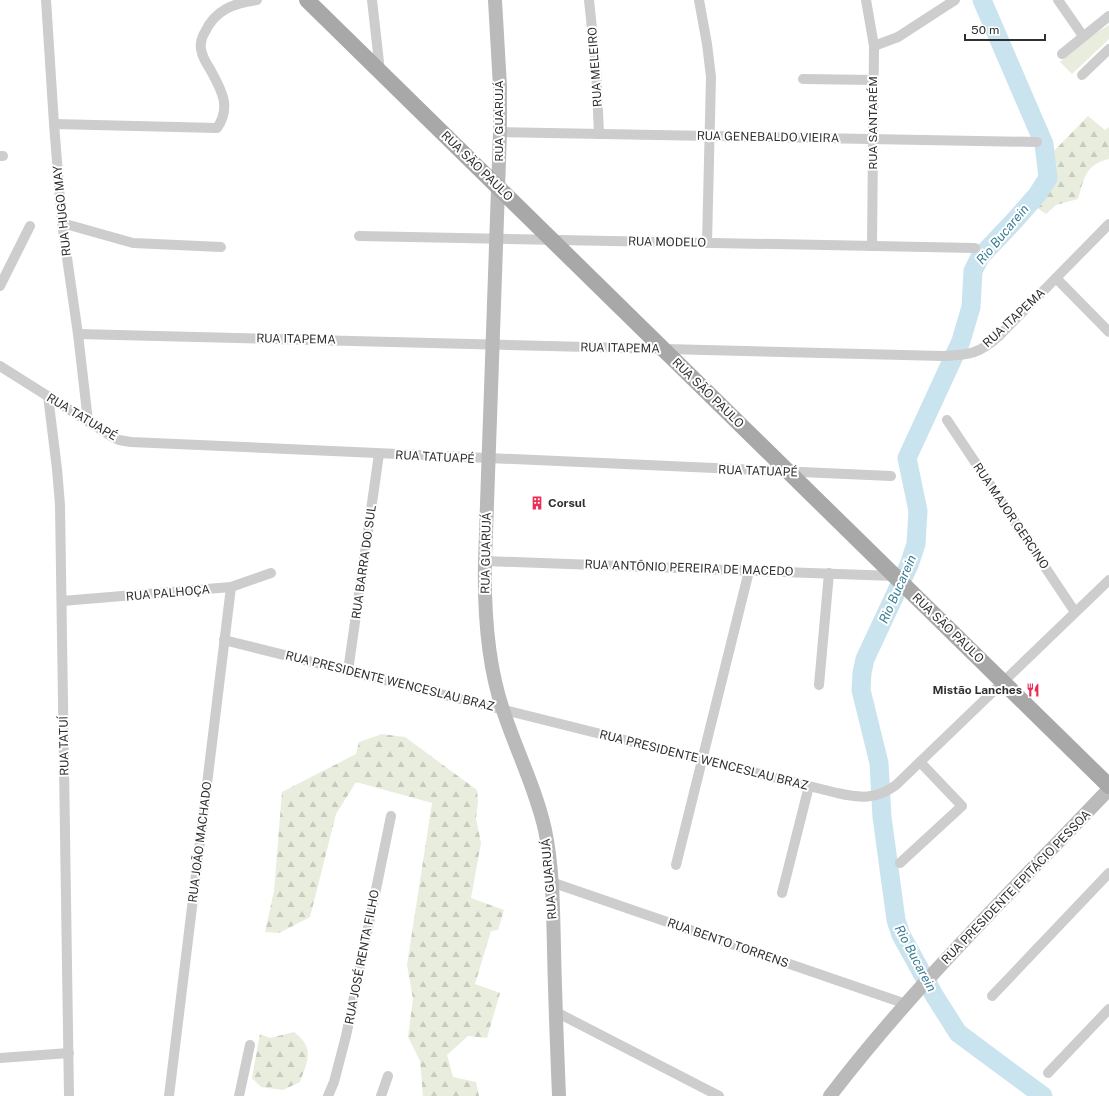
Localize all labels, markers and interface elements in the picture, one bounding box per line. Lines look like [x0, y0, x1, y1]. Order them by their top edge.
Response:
scale bar [965, 16, 1045, 42]
text: 50 m [971, 23, 999, 37]
street label: RUA MELEIRO [585, 26, 605, 107]
street label: RUA SANTARÉM [866, 76, 880, 170]
street label: RUA GUARUJÁ [492, 80, 506, 162]
street label: RUA SÃO PAULO [438, 128, 516, 204]
street label: RUA GENEBALDO VIEIRA [697, 129, 840, 145]
street label: RUA HUGO MAY [50, 164, 74, 257]
water label: Rio Bucarein [973, 201, 1032, 267]
street label: RUA MODELO [628, 234, 706, 250]
street label: RUA ITAPEMA [980, 285, 1048, 350]
street label: RUA ITAPEMA [256, 331, 336, 347]
street label: RUA ITAPEMA [580, 340, 660, 356]
street label: RUA SÃO PAULO [669, 355, 747, 431]
street label: RUA TATUAPÉ [44, 391, 120, 443]
street label: RUA TATUAPÉ [395, 448, 475, 466]
street label: RUA MAJOR GERCINO [970, 460, 1052, 572]
street label: RUA TATUAPÉ [718, 463, 798, 479]
building icon: Corsul [529, 495, 545, 511]
place label: Corsul [548, 496, 586, 510]
street label: RUA BARRA DO SUL [349, 504, 379, 620]
street label: RUA GUARUJÁ [478, 512, 494, 594]
water label: Rio Bucarein [876, 553, 919, 626]
street label: RUA ANTÔNIO PEREIRA DE MACEDO [584, 557, 794, 579]
street label: RUA PALHOÇA [125, 582, 211, 604]
street label: RUA SÃO PAULO [909, 590, 987, 666]
street label: RUA PRESIDENTE WENCESLAU BRAZ [284, 648, 496, 714]
restaurant icon: Mistão Lanches [1025, 682, 1041, 698]
place label: Mistão Lanches [933, 683, 1022, 697]
street label: RUA TATUÍ [56, 715, 72, 776]
street label: RUA PRESIDENTE WENCESLAU BRAZ [598, 727, 810, 793]
street label: RUA JOÃO MACHADO [186, 780, 214, 903]
street label: RUA PRESIDENTE EPITÁCIO PESSOA [939, 807, 1094, 967]
street label: RUA GUARUJÁ [538, 837, 560, 920]
street label: RUA JOSÉ RENTA FILHO [342, 888, 382, 1025]
street label: RUA BENTO TORRENS [665, 916, 791, 970]
water label: Rio Bucarein [892, 922, 939, 994]

